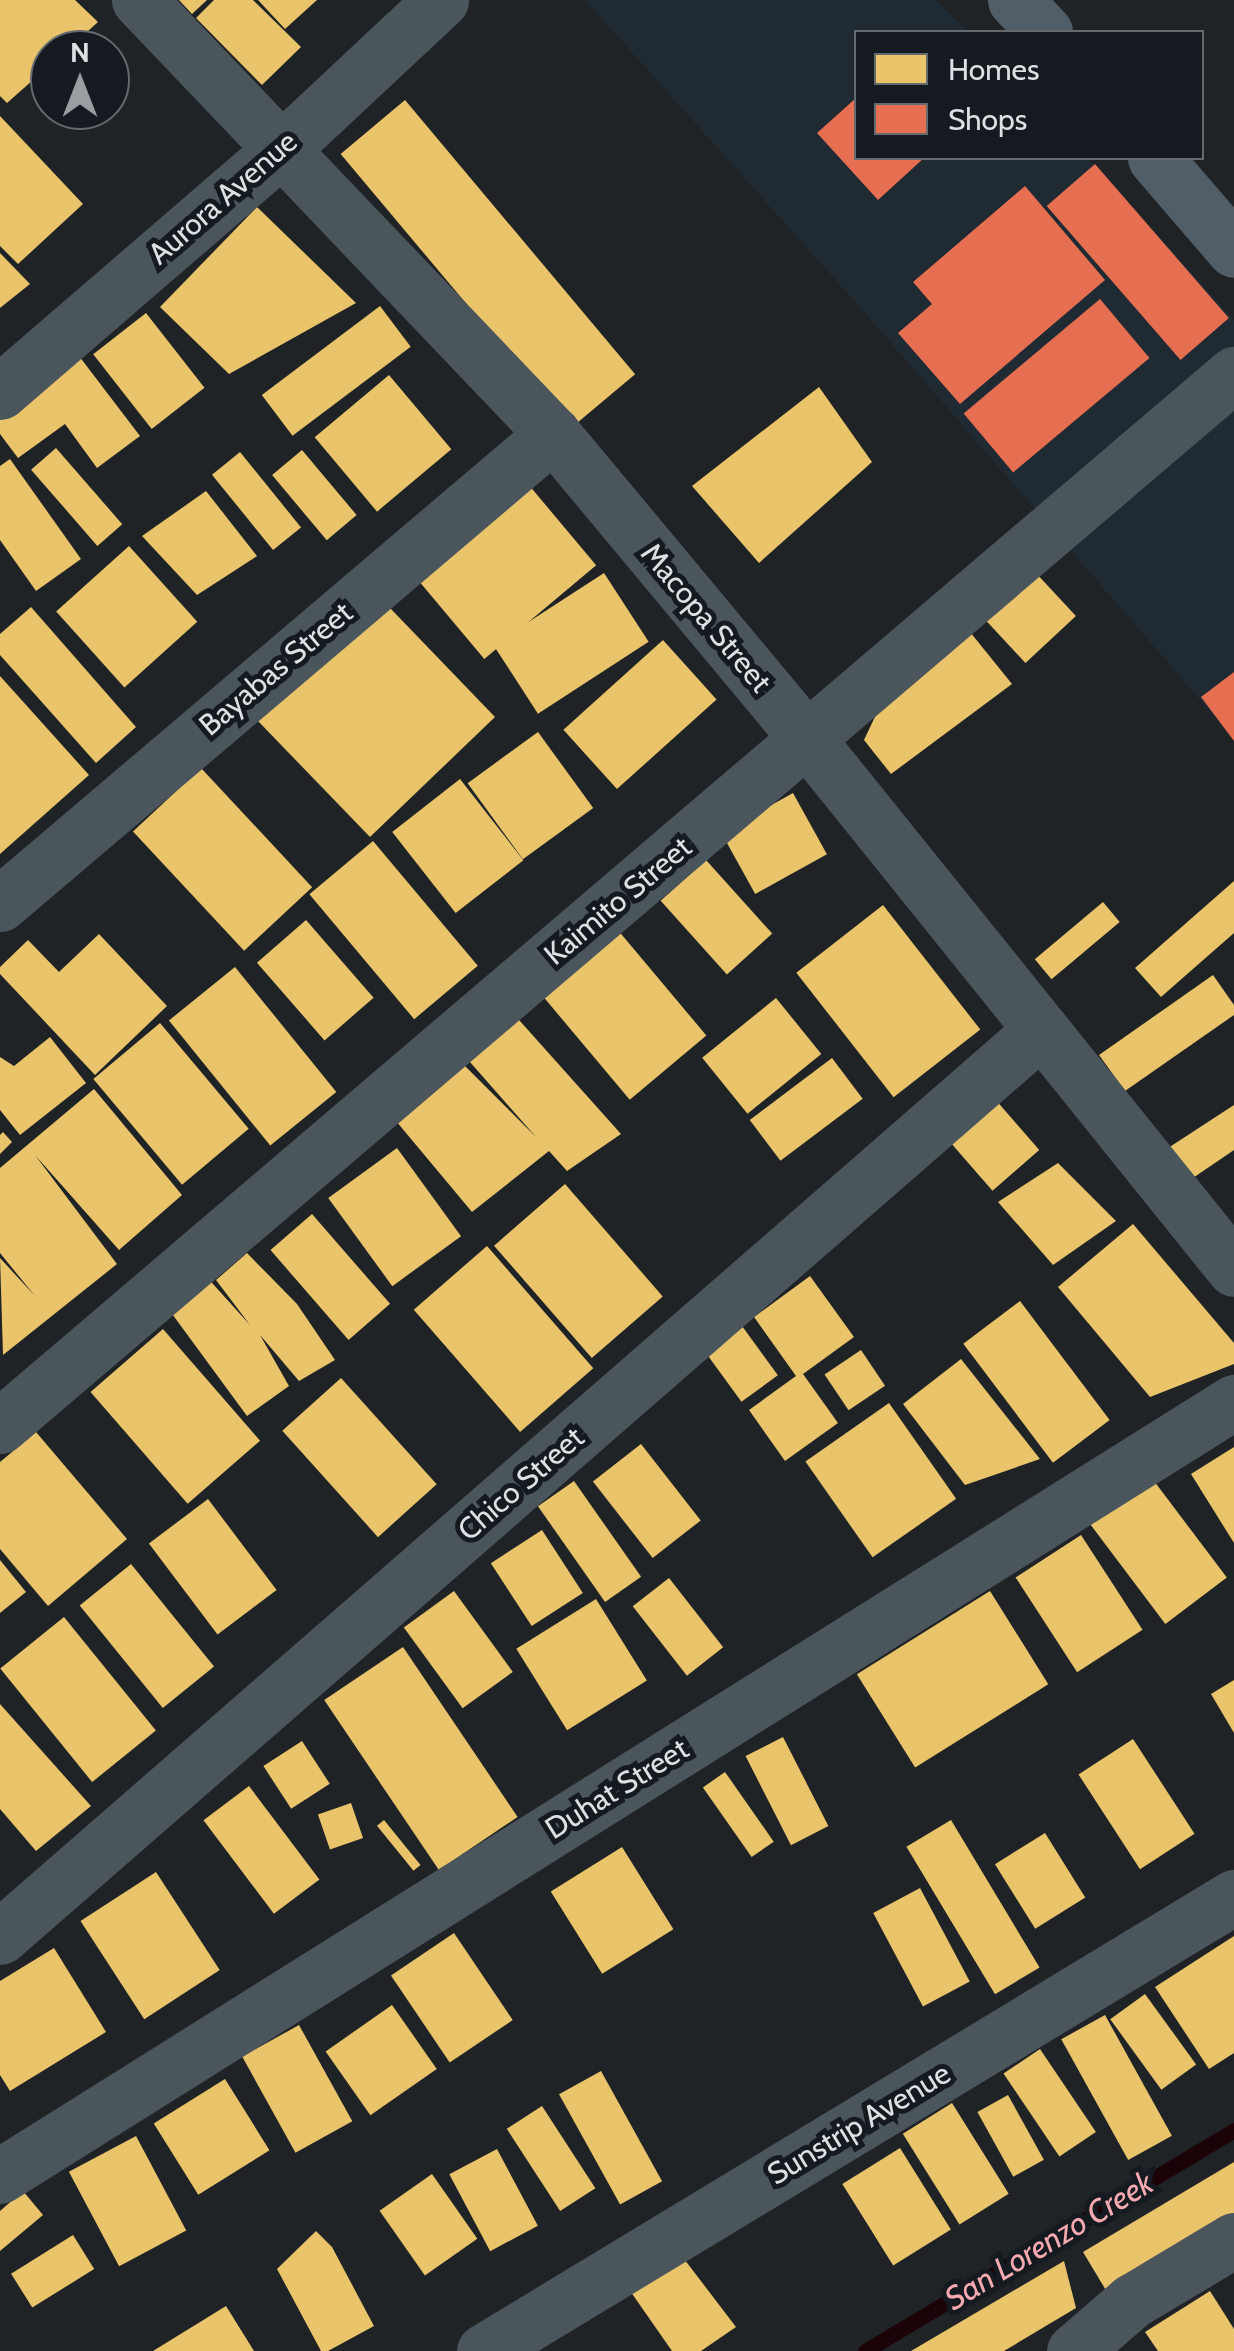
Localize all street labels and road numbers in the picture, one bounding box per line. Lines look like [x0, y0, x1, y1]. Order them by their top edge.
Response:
street label: Aurora Avenue [141, 124, 305, 272]
street label: Macopa Street [633, 536, 779, 700]
street label: Bayabas Street [192, 595, 360, 743]
street label: Kaimito Street [537, 829, 699, 973]
street label: Chico Street [451, 1420, 591, 1548]
street label: Duhat Street [539, 1731, 695, 1847]
street label: Sunstrip Avenue [761, 2055, 957, 2193]

